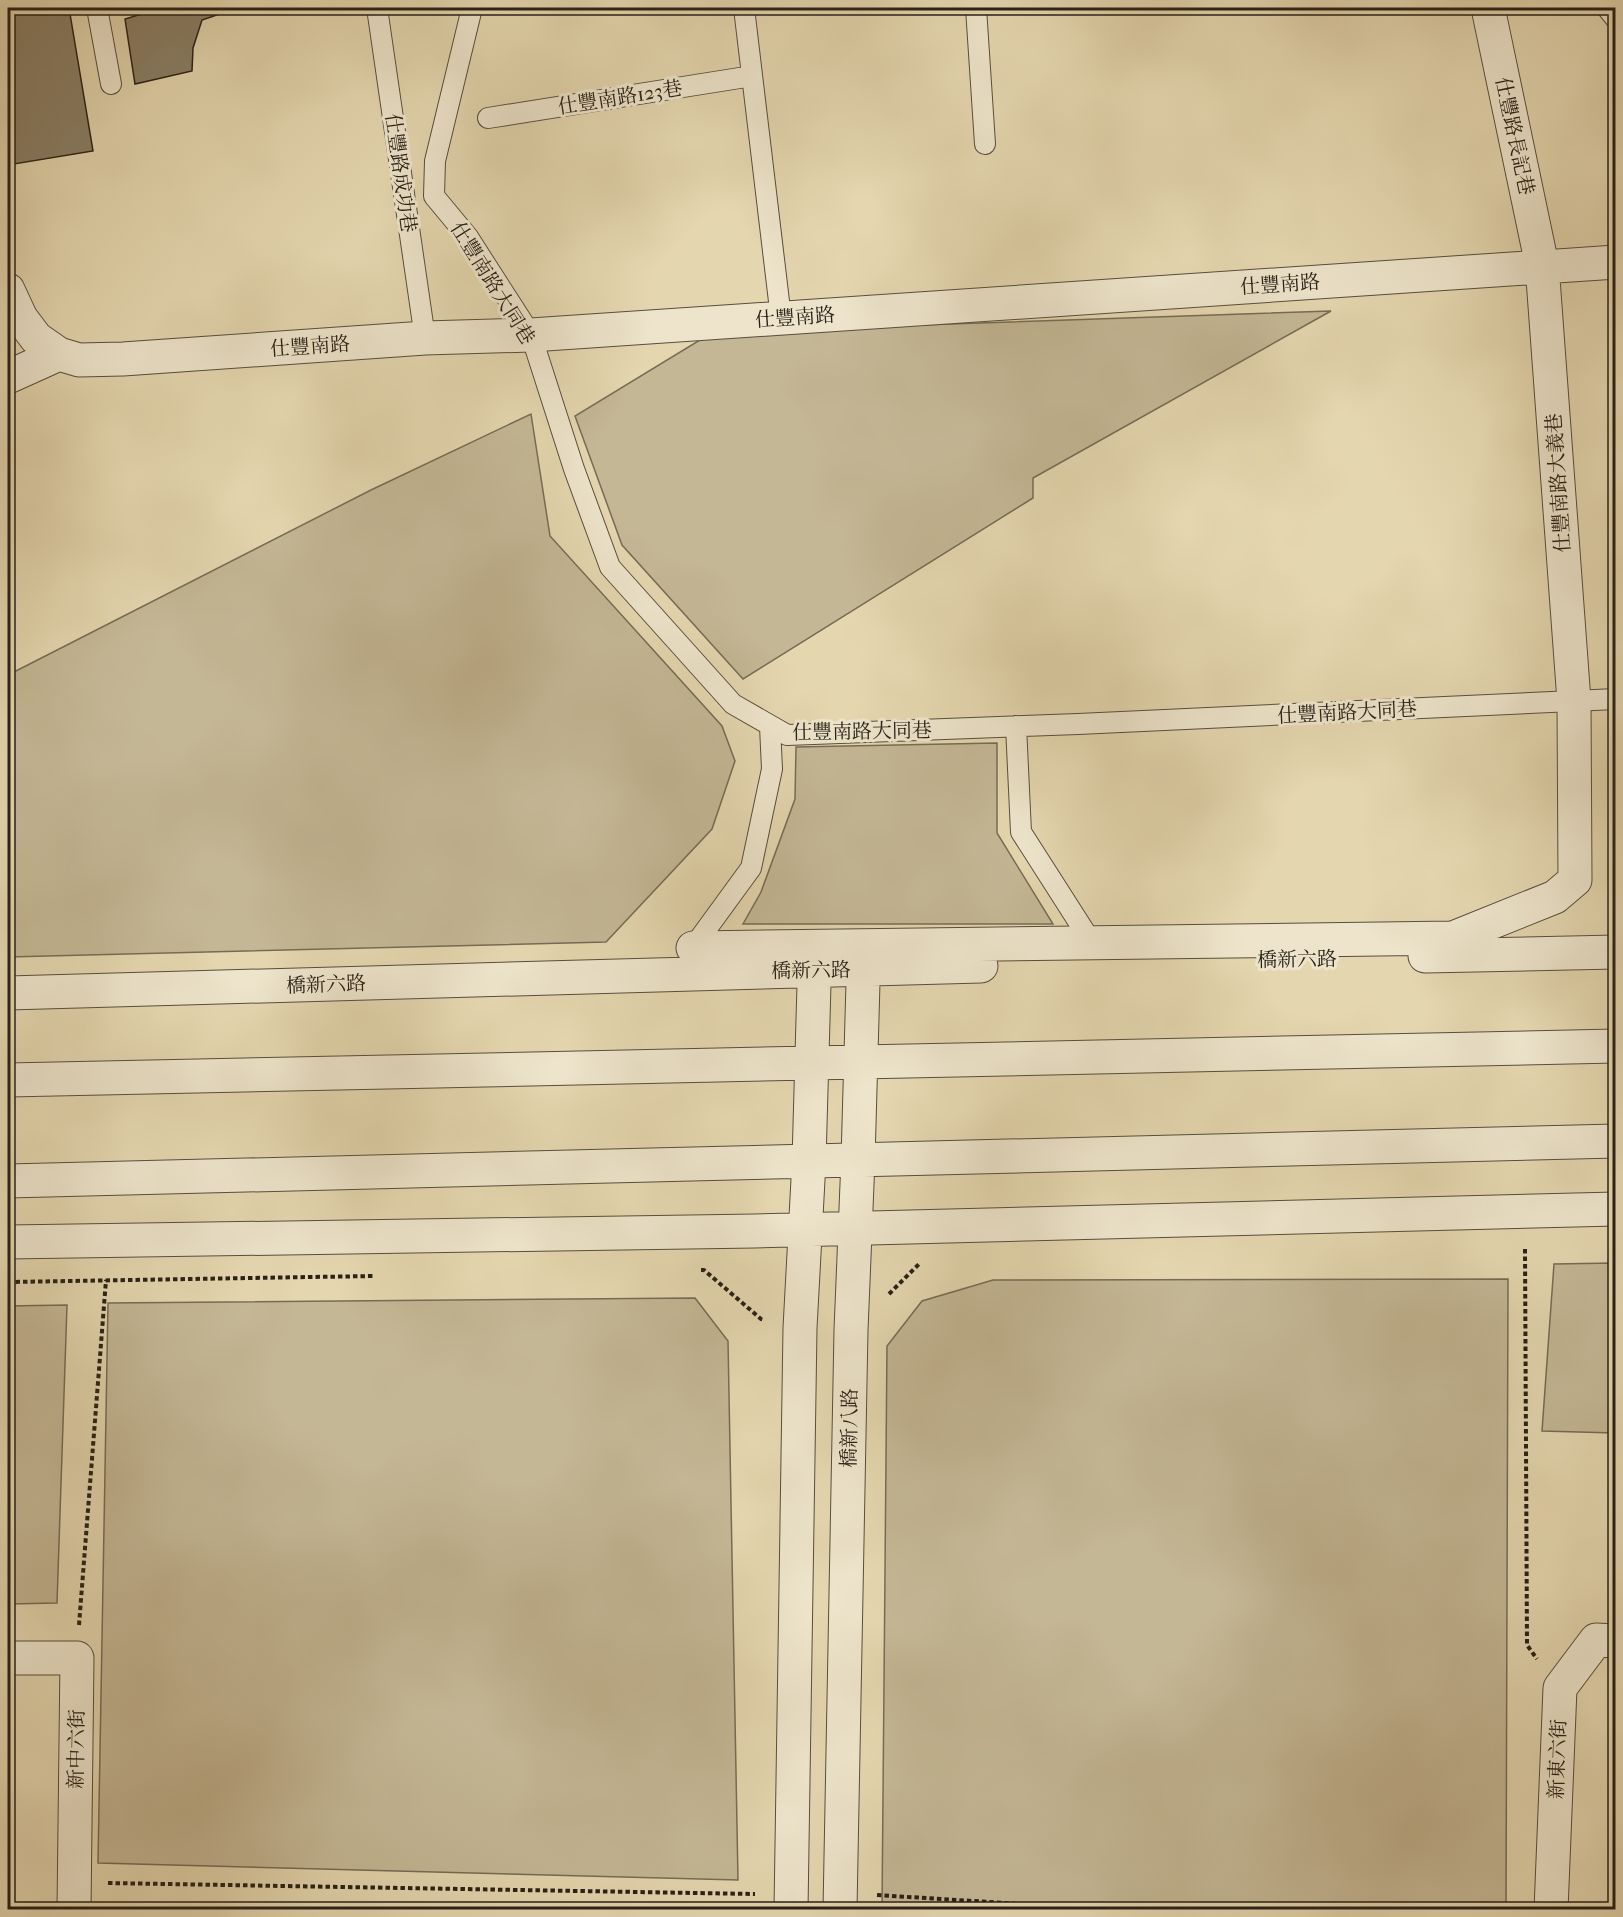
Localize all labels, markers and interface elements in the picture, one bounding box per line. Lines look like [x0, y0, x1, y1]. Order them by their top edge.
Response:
street label: 仕豐路長記巷 [1491, 75, 1538, 197]
street label: 仕豐南路123巷 [556, 76, 684, 119]
street label: 仕豐路成功巷 [381, 112, 420, 234]
street label: 仕豐南路大同巷 [446, 218, 539, 349]
street label: 仕豐南路 [1239, 270, 1321, 299]
street label: 仕豐南路 [754, 303, 836, 332]
street label: 仕豐南路 [269, 332, 351, 361]
street label: 仕豐南路大義巷 [1542, 412, 1575, 554]
street label: 仕豐南路大同巷 [1277, 697, 1418, 728]
street label: 仕豐南路大同巷 [792, 719, 932, 744]
street label: 橋新六路 [1257, 947, 1337, 972]
street label: 橋新六路 [771, 958, 851, 983]
street label: 橋新六路 [286, 972, 366, 997]
street label: 橋新八路 [837, 1388, 862, 1468]
street label: 新中六街 [64, 1709, 89, 1789]
street label: 新東六街 [1545, 1719, 1570, 1799]

